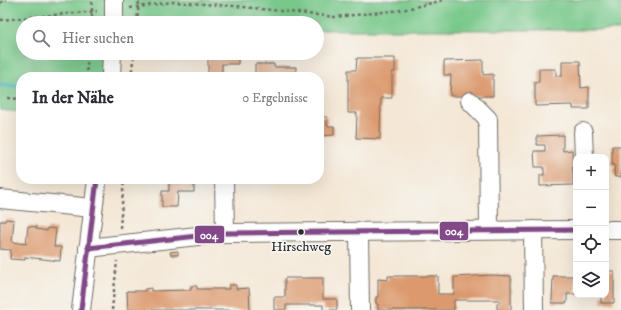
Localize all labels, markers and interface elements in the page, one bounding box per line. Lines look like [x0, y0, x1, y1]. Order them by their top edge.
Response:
search box [16, 16, 324, 60]
icon: search [30, 27, 52, 49]
text: Hier suchen [62, 29, 134, 48]
text: In der Nähe [32, 87, 114, 109]
text: 0 Ergebnisse [242, 90, 308, 106]
map controls [573, 154, 609, 298]
button: + [573, 154, 609, 190]
button: − [573, 190, 609, 226]
line badge: 004 [439, 221, 469, 241]
line badge: 004 [194, 225, 225, 244]
text: 004 [445, 225, 464, 239]
button: locate [573, 226, 609, 262]
marker: Hirschweg [296, 227, 306, 237]
text: 004 [200, 229, 219, 243]
place label: Hirschweg [271, 238, 331, 256]
button: layers [573, 262, 609, 298]

